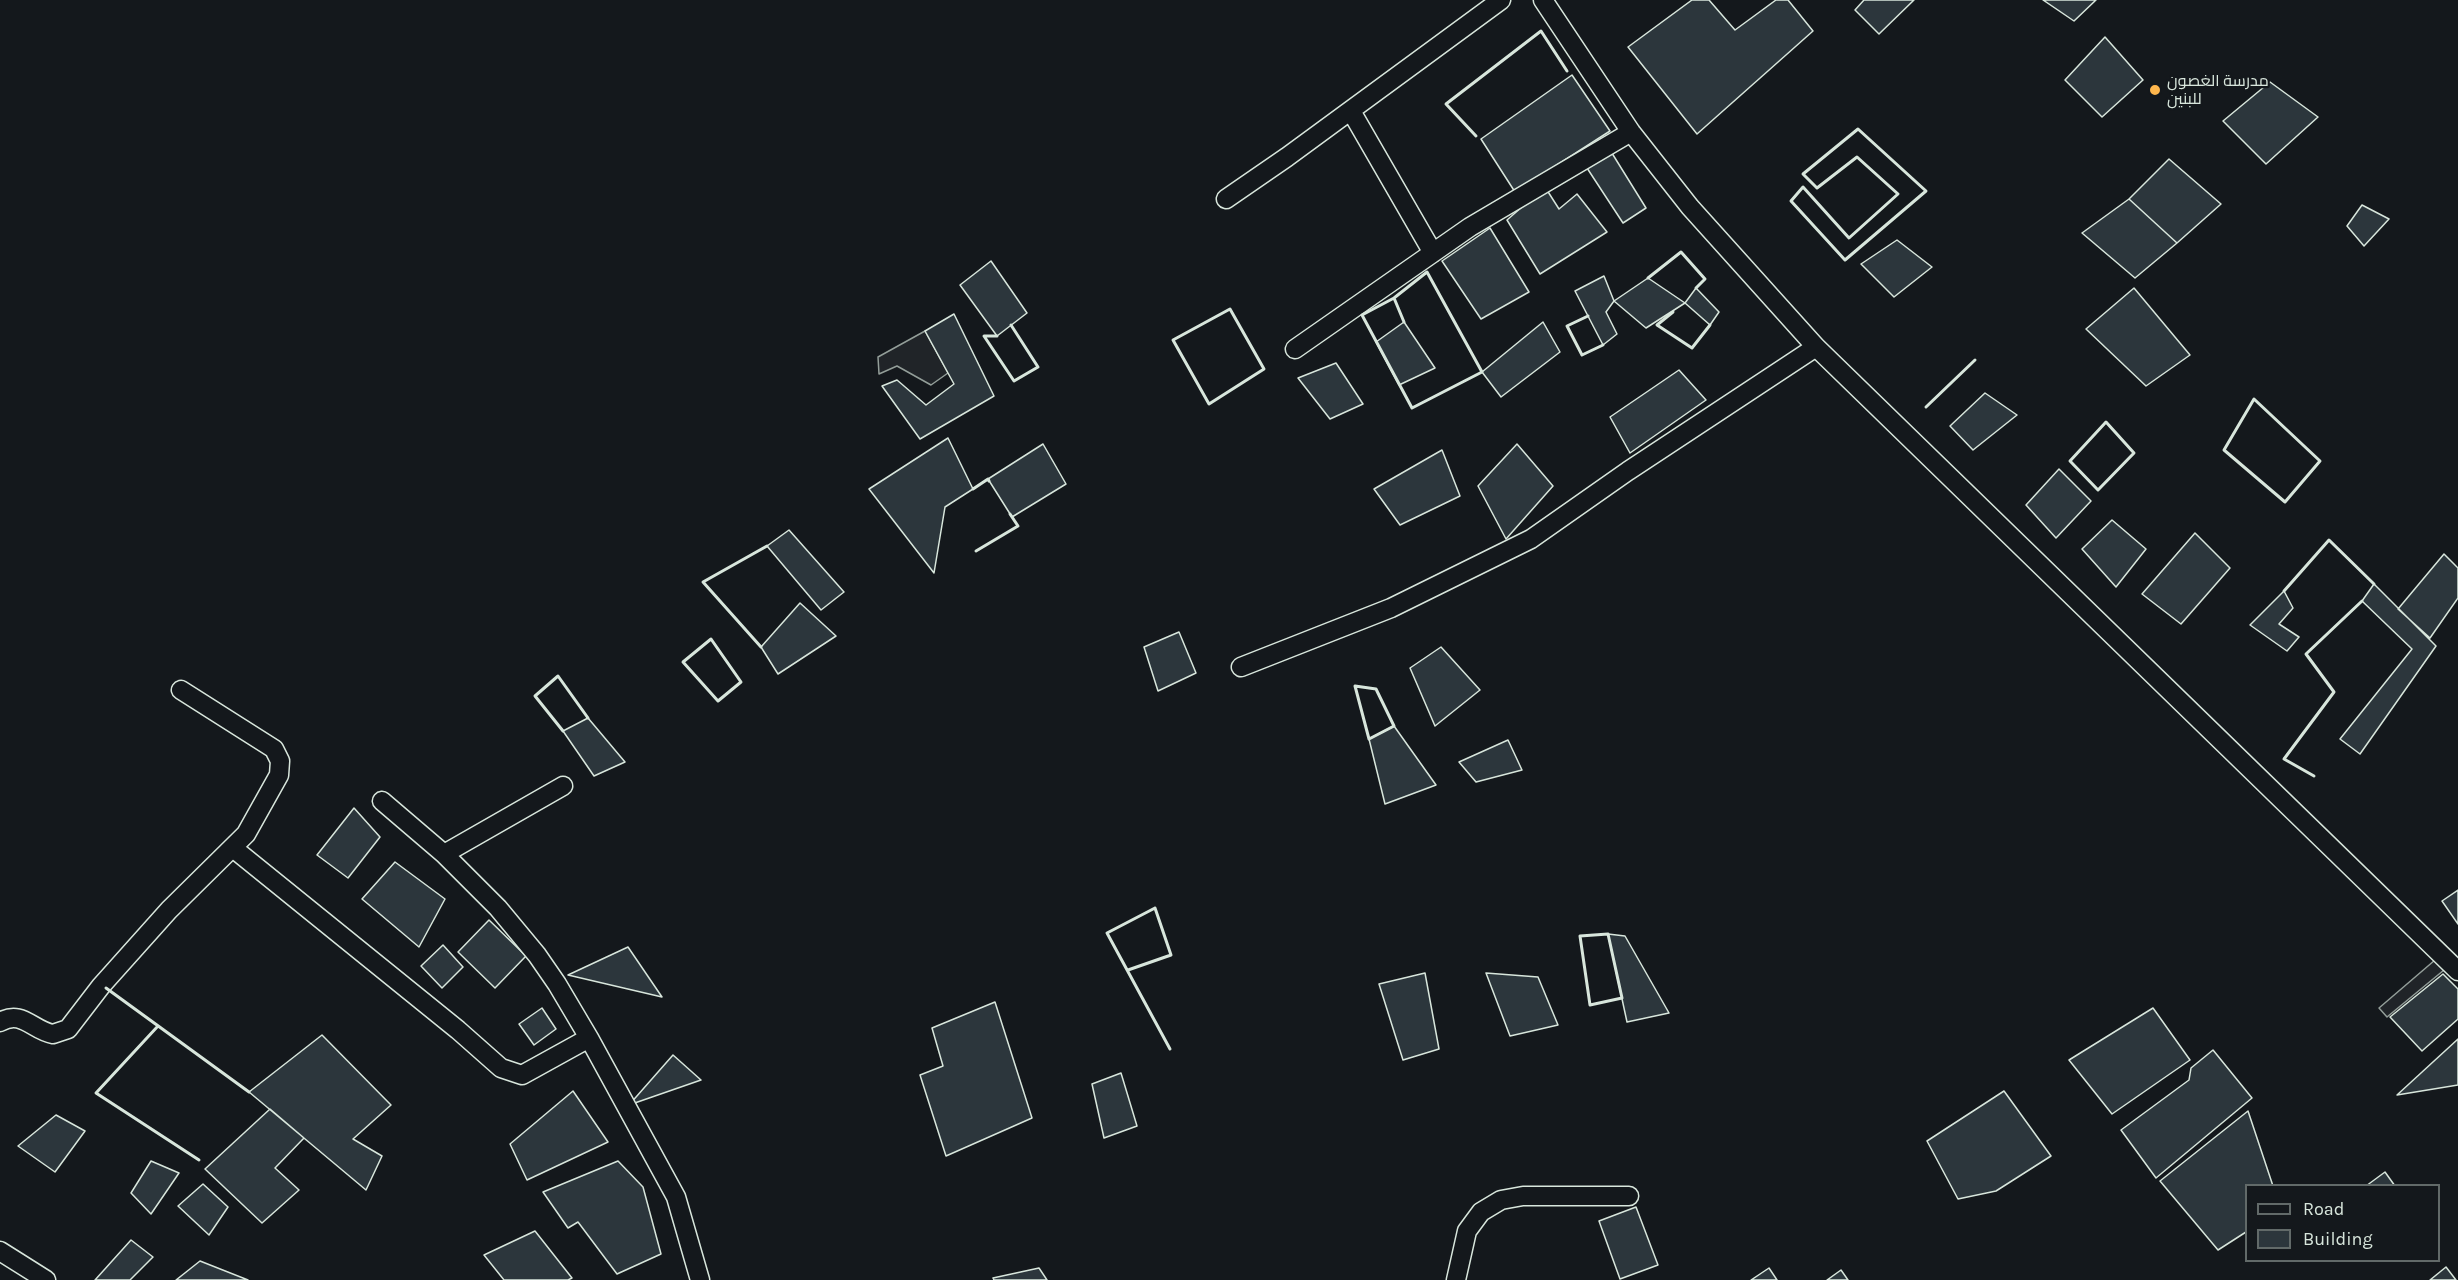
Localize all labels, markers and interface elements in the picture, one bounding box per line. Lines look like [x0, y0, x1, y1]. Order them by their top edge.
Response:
place label: مدرسة الغصون للبنين [2167, 71, 2269, 109]
marker: مدرسة الغصون للبنين [2148, 83, 2162, 97]
legend [2245, 1184, 2440, 1262]
text: Road [2303, 1198, 2344, 1220]
text: Building [2303, 1228, 2373, 1250]

